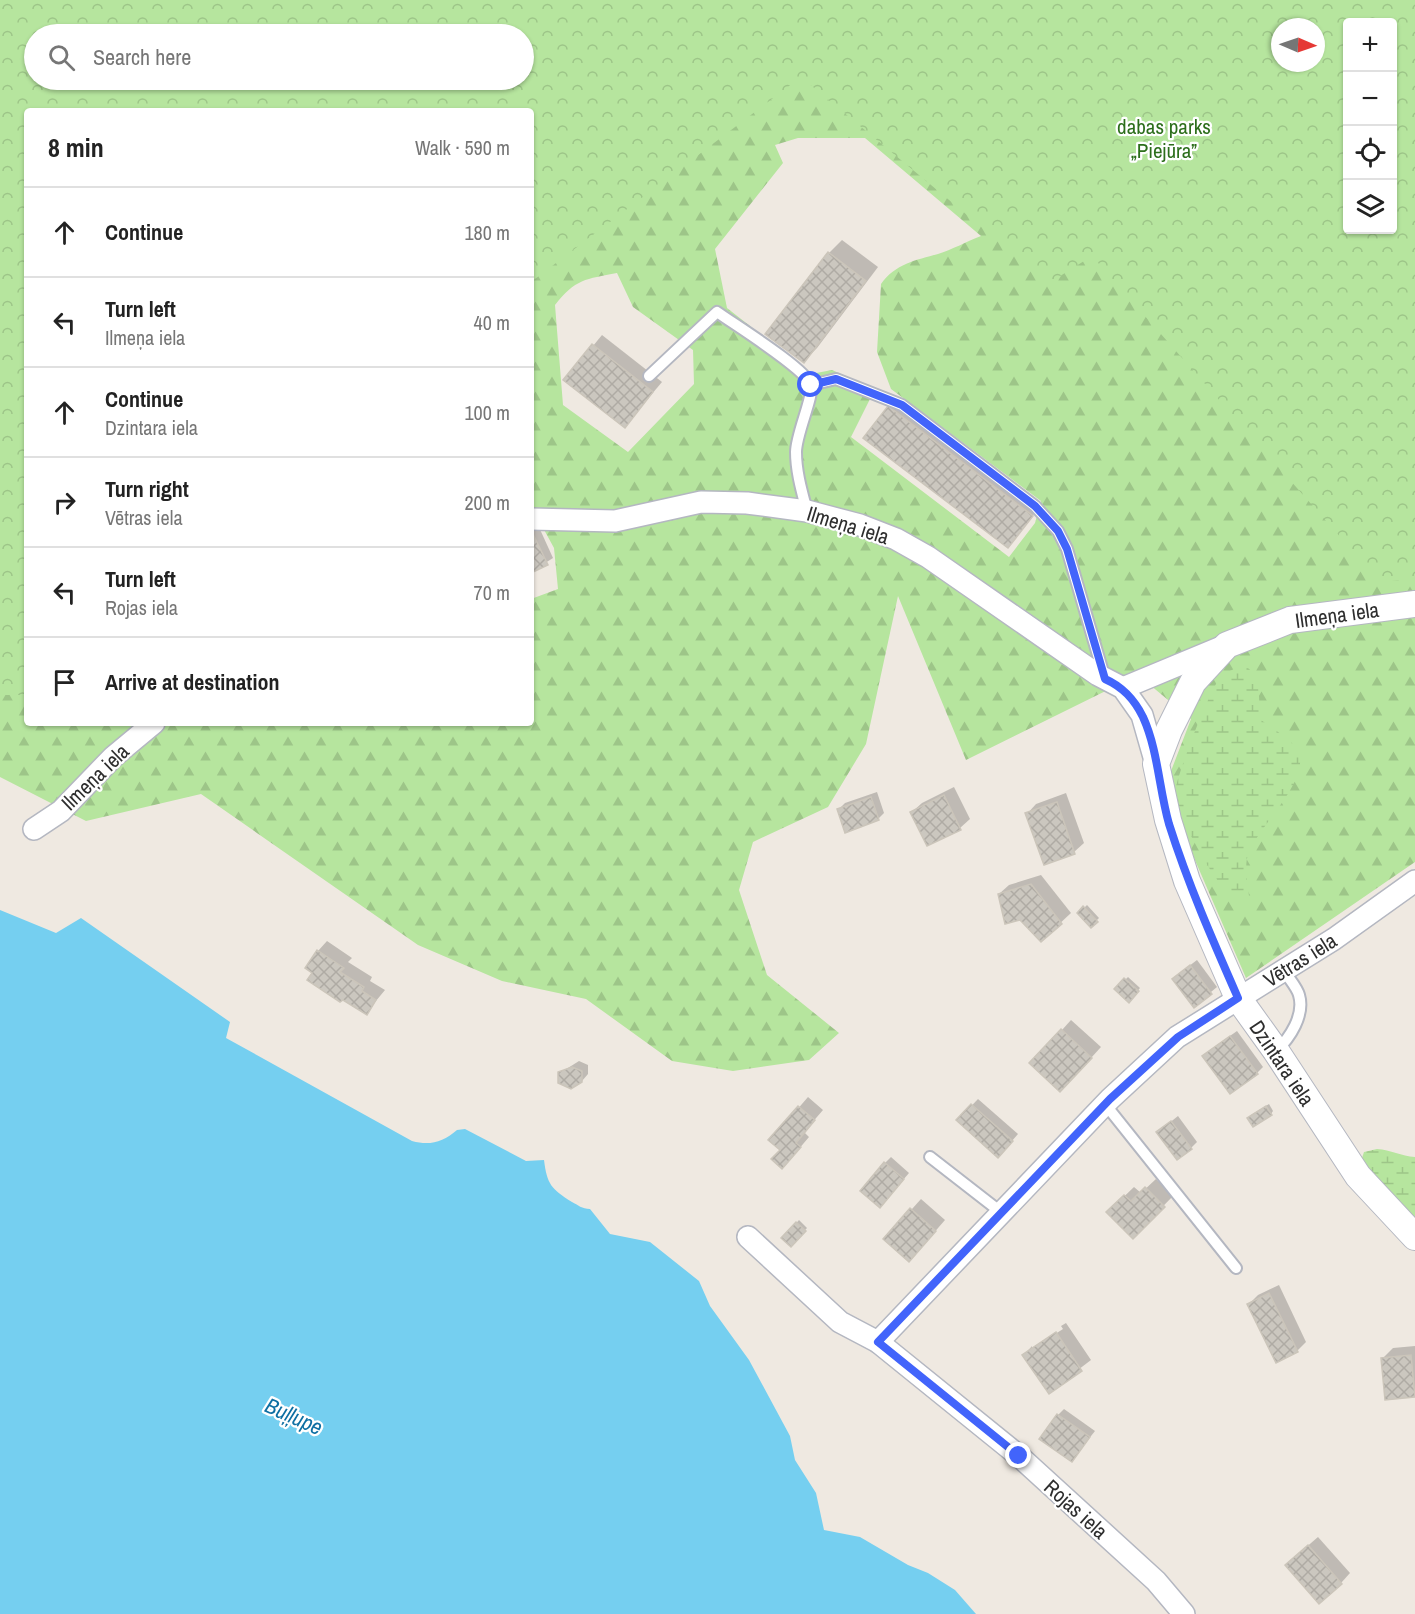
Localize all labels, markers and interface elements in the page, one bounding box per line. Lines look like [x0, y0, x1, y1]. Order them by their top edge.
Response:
north arrow [1271, 18, 1325, 72]
map controls [1343, 18, 1397, 234]
button: + [1343, 18, 1397, 72]
search box [24, 24, 534, 90]
icon: search [45, 41, 78, 74]
text: Search here [93, 42, 191, 72]
button: − [1343, 72, 1397, 126]
park label: dabas parks „Piejūra” [1117, 112, 1211, 165]
button: locate [1343, 126, 1397, 180]
text: 8 min [48, 130, 104, 165]
text: Walk · 590 m [415, 134, 510, 161]
button: layers [1343, 180, 1397, 234]
icon: ahead [48, 216, 81, 249]
text: Continue [105, 217, 183, 247]
text: 180 m [464, 219, 510, 246]
text: Turn left [105, 294, 176, 324]
icon: left [48, 306, 81, 339]
text: 40 m [474, 309, 510, 336]
text: Ilmeņa iela [105, 324, 185, 351]
route start [797, 371, 823, 397]
text: Continue [105, 384, 183, 414]
icon: ahead [48, 396, 81, 429]
text: 100 m [464, 399, 510, 426]
text: Dzintara iela [105, 414, 198, 441]
text: Turn right [105, 474, 189, 504]
icon: right [48, 486, 81, 519]
text: 200 m [464, 489, 510, 516]
street label: Ilmeņa iela [803, 499, 893, 551]
text: Vētras iela [105, 504, 183, 531]
text: Turn left [105, 564, 176, 594]
icon: left [48, 576, 81, 609]
text: 70 m [474, 579, 510, 606]
text: Rojas iela [105, 594, 178, 621]
street label: Ilmeņa iela [1293, 595, 1381, 635]
icon: arrive [48, 666, 81, 699]
text: Arrive at destination [105, 667, 279, 697]
street label: Ilmeņa iela [55, 737, 136, 817]
street label: Vētras iela [1258, 926, 1343, 994]
street label: Dzintara iela [1243, 1014, 1322, 1112]
water label: Buļļupe [260, 1390, 328, 1442]
route end [1005, 1442, 1031, 1468]
street label: Rojas iela [1038, 1473, 1114, 1546]

